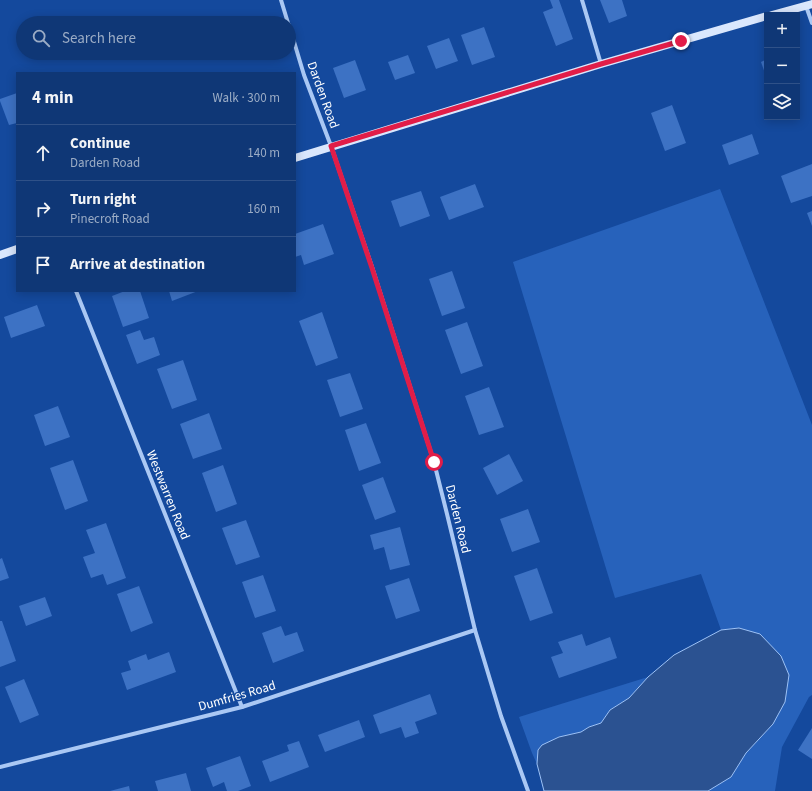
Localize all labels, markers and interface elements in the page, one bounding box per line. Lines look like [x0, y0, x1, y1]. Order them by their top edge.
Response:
map controls [764, 12, 800, 120]
button: + [764, 12, 800, 48]
search box [16, 16, 296, 60]
icon: search [30, 27, 52, 49]
text: Search here [62, 28, 136, 49]
route end [672, 32, 690, 50]
button: − [764, 48, 800, 84]
street label: Darden Road [303, 59, 343, 131]
button: layers [764, 84, 800, 120]
text: 4 min [32, 86, 73, 110]
text: Walk · 300 m [212, 89, 280, 107]
text: Continue [70, 133, 130, 154]
icon: ahead [32, 142, 54, 164]
text: 140 m [247, 144, 280, 162]
text: Darden Road [70, 154, 140, 172]
text: Turn right [70, 189, 136, 210]
icon: right [32, 198, 54, 220]
text: 160 m [247, 200, 280, 218]
text: Pinecroft Road [70, 210, 150, 228]
icon: arrive [32, 254, 54, 276]
text: Arrive at destination [70, 254, 205, 275]
street label: Westwarren Road [142, 448, 194, 542]
route start [425, 453, 443, 471]
street label: Darden Road [441, 483, 475, 555]
street label: Dumfries Road [196, 676, 278, 716]

